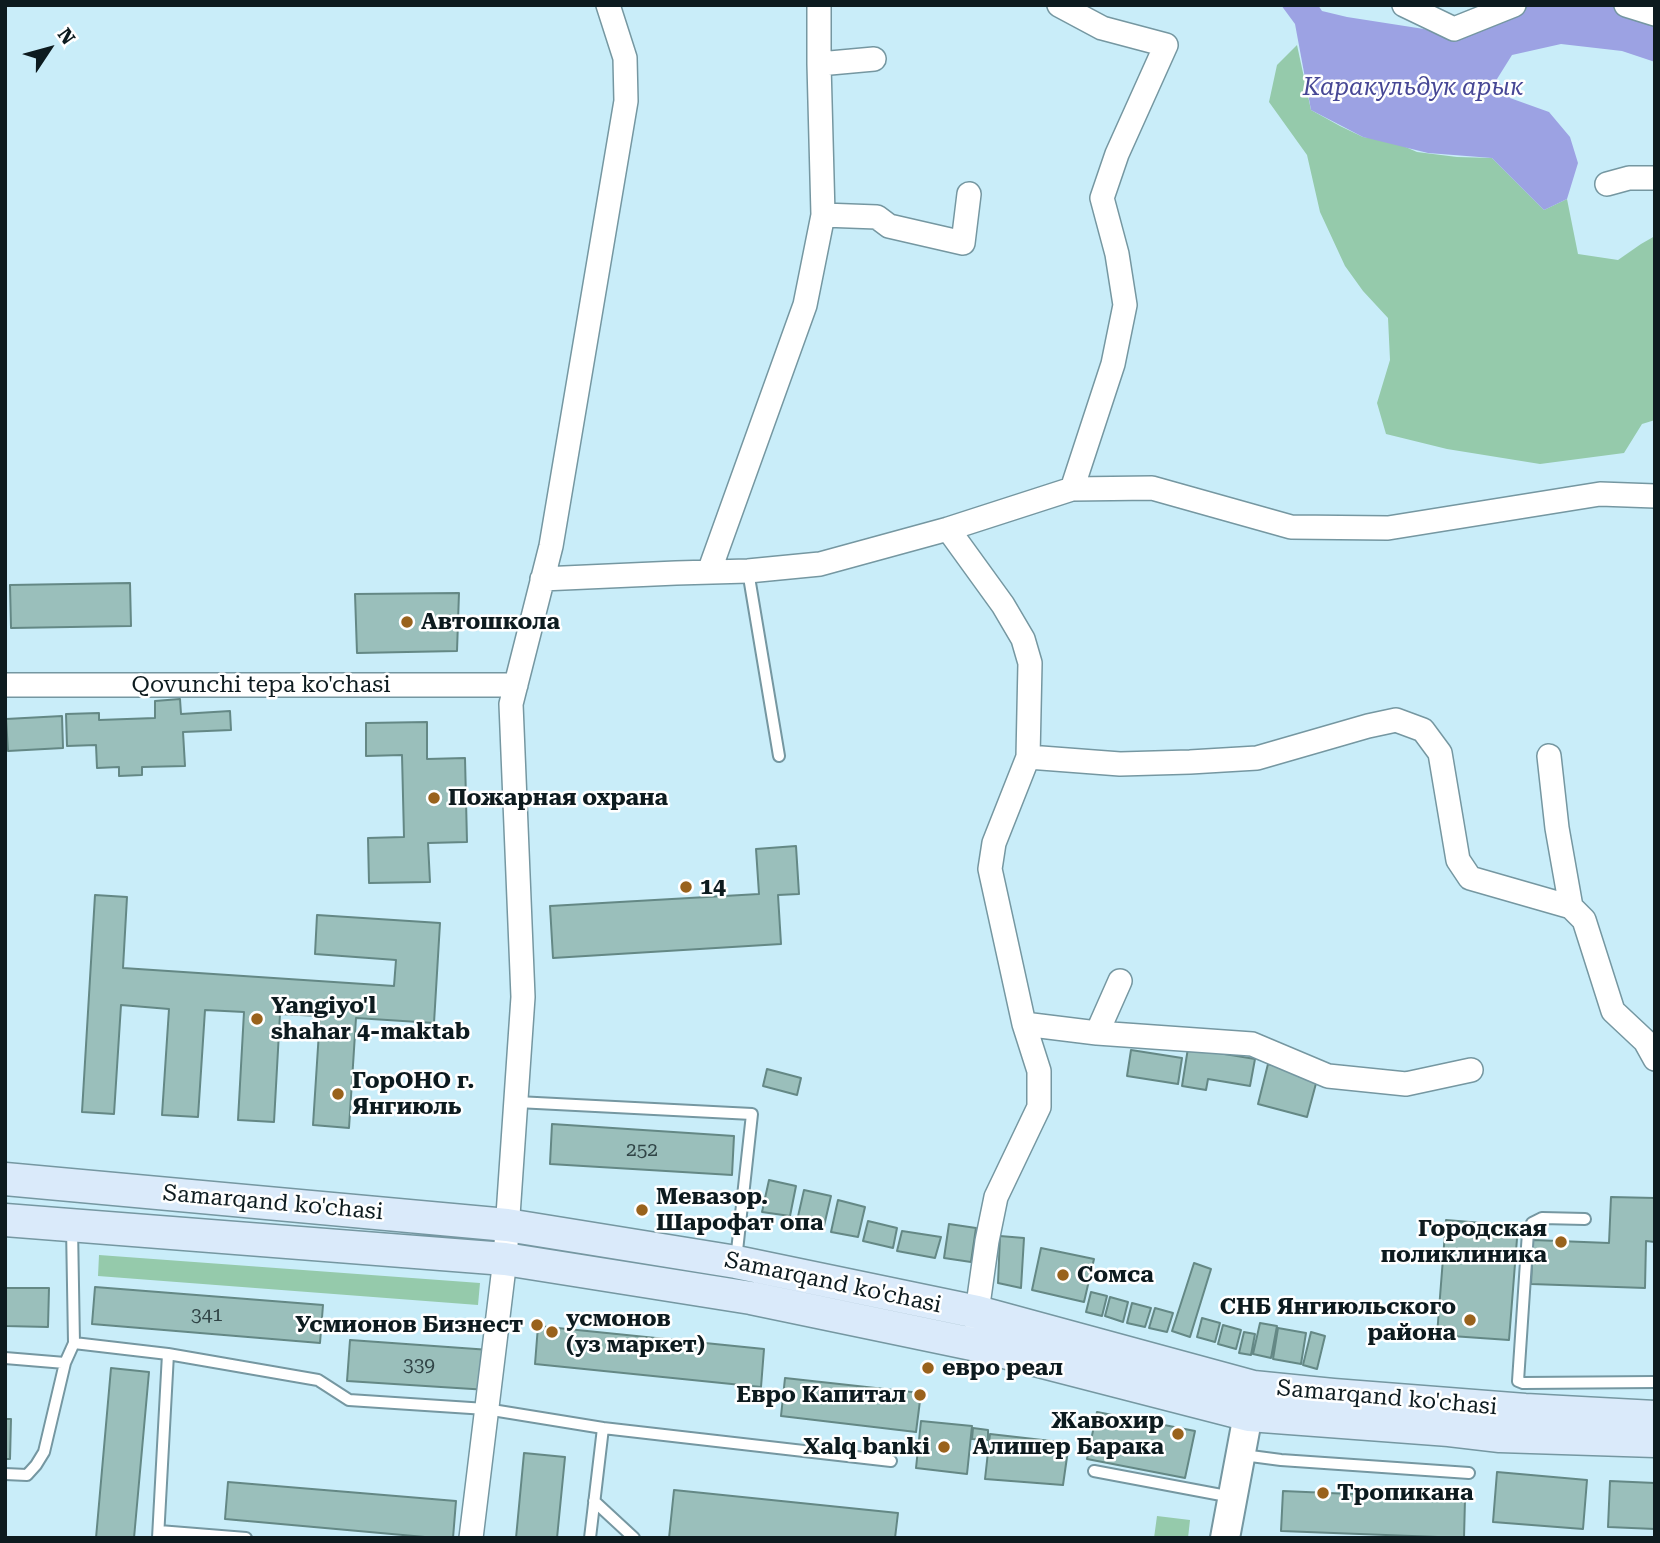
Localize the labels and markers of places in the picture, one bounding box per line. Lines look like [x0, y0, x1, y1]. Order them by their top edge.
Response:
place label: Автошкола [421, 608, 560, 636]
marker: Автошкола [399, 614, 415, 630]
place label: Пожарная охрана [448, 784, 668, 812]
marker: Пожарная охрана [426, 790, 442, 806]
place label: 14 [700, 873, 726, 901]
marker: 14 [678, 879, 694, 895]
place label: Yangiyo'l shahar 4-maktab [271, 992, 470, 1046]
marker: Yangiyo'l shahar 4-maktab [249, 1011, 265, 1027]
place label: ГорОНО г. Янгиюль [352, 1067, 474, 1121]
marker: ГорОНО г. Янгиюль [330, 1086, 346, 1102]
place label: Мевазор. Шарофат опа [656, 1183, 823, 1237]
marker: Мевазор. Шарофат опа [634, 1202, 650, 1218]
place label: Городская поликлиника [1381, 1215, 1547, 1269]
marker: Городская поликлиника [1553, 1234, 1569, 1250]
place label: Сомса [1077, 1261, 1154, 1289]
marker: Сомса [1055, 1267, 1071, 1283]
place label: СНБ Янгиюльского района [1220, 1293, 1456, 1347]
place label: усмонов (уз маркет) [566, 1305, 705, 1359]
place label: Усмионов Бизнест [295, 1311, 523, 1339]
marker: СНБ Янгиюльского района [1462, 1312, 1478, 1328]
marker: Усмионов Бизнест [529, 1317, 545, 1333]
marker: усмонов (уз маркет) [544, 1324, 560, 1340]
place label: евро реал [942, 1354, 1063, 1382]
marker: евро реал [920, 1360, 936, 1376]
place label: Евро Капитал [736, 1381, 906, 1409]
marker: Евро Капитал [912, 1387, 928, 1403]
place label: Жавохир Алишер Барака [973, 1407, 1164, 1461]
marker: Жавохир Алишер Барака [1170, 1426, 1186, 1442]
place label: Xalq banki [803, 1433, 930, 1461]
marker: Xalq banki [936, 1439, 952, 1455]
place label: Тропикана [1337, 1479, 1473, 1507]
marker: Тропикана [1315, 1485, 1331, 1501]

